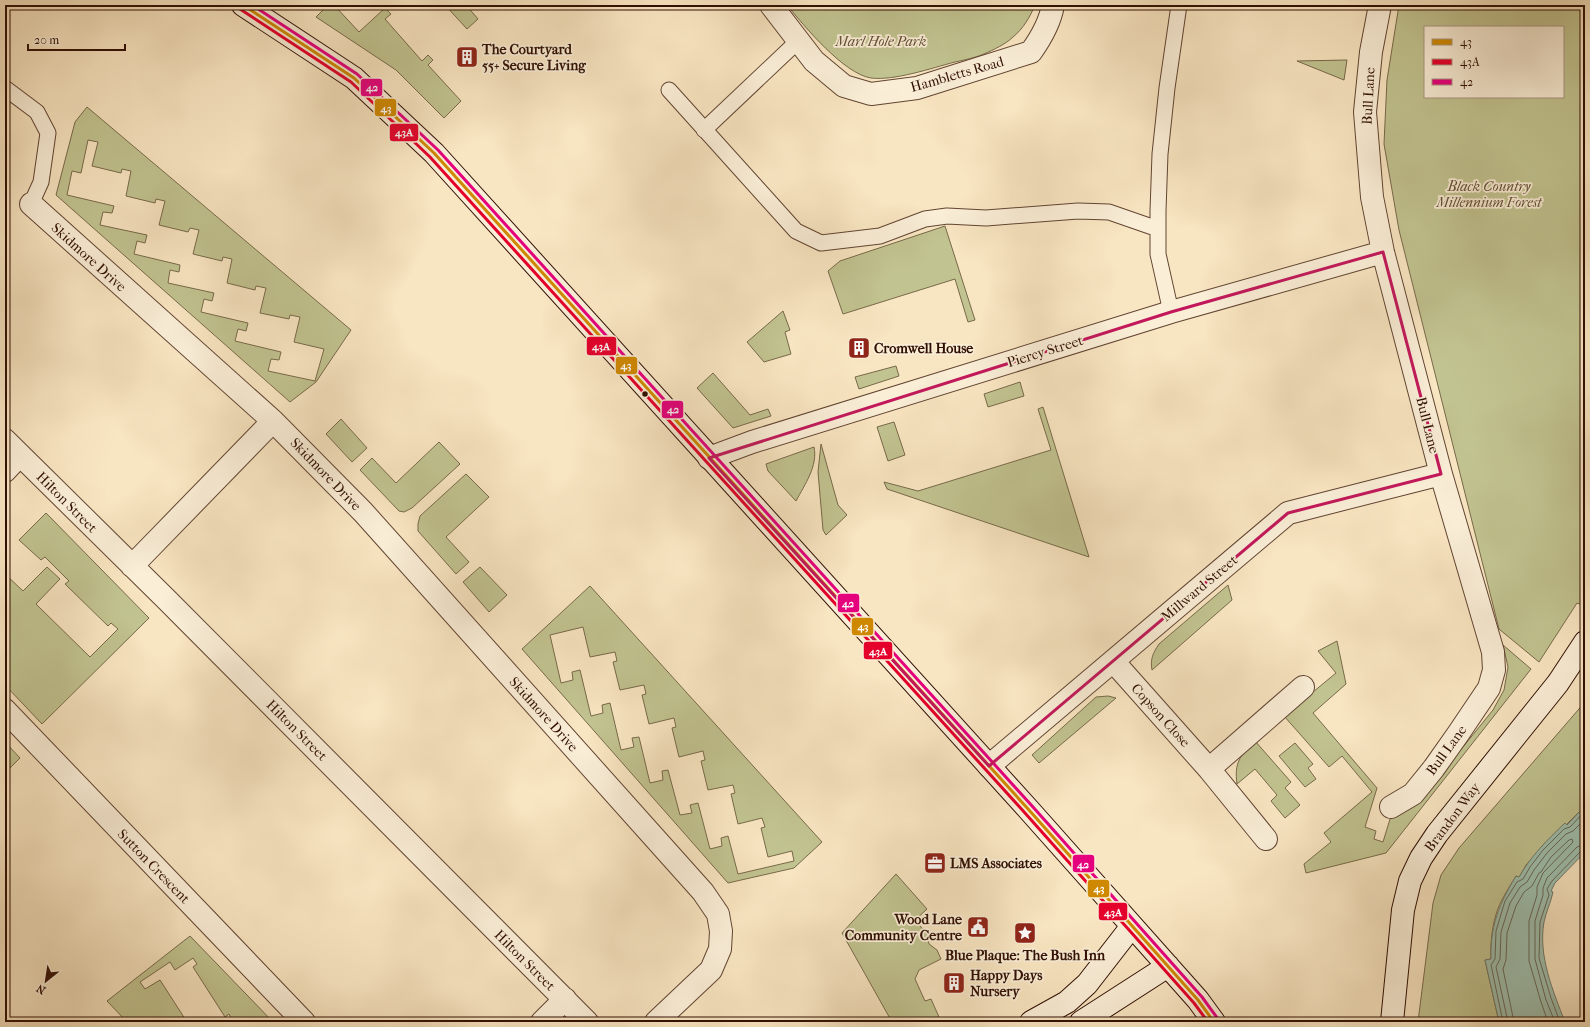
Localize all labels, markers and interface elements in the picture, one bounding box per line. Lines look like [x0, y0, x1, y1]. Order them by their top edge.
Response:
scale bar [28, 26, 125, 52]
legend [1424, 26, 1564, 98]
text: 20 m [34, 33, 59, 47]
park label: Marl Hole Park [835, 33, 926, 50]
text: 43 [1460, 35, 1472, 49]
place label: The Courtyard 55+ Secure Living [481, 41, 586, 74]
building icon: The Courtyard 55+ Secure Living [454, 44, 480, 70]
street label: Hambletts Road [908, 53, 1006, 96]
text: 43A [1460, 55, 1480, 69]
street label: Bull Lane [1359, 67, 1379, 125]
text: 42 [1460, 75, 1473, 89]
line badge: 42 [360, 78, 383, 97]
text: 42 [365, 81, 378, 94]
line badge: 43 [374, 98, 397, 117]
text: 43 [379, 102, 392, 115]
line badge: 43A [389, 123, 419, 142]
text: 43A [394, 126, 414, 139]
park label: Black Country Millennium Forest [1436, 178, 1542, 211]
street label: Skidmore Drive [48, 219, 130, 295]
street label: Piercy Street [1005, 332, 1085, 371]
building icon: Cromwell House [846, 335, 872, 361]
line badge: 43A [586, 336, 617, 356]
text: 43A [591, 340, 611, 353]
place label: Cromwell House [874, 340, 973, 357]
line badge: 43 [615, 356, 638, 375]
text: 43 [619, 359, 632, 372]
unlabelled marker [640, 389, 650, 399]
street label: Bull Lane [1412, 395, 1443, 455]
line badge: 42 [661, 400, 684, 419]
text: 42 [666, 403, 679, 416]
street label: Skidmore Drive [287, 434, 365, 514]
street label: Hilton Street [33, 468, 101, 536]
street label: Millward Street [1158, 551, 1241, 625]
line badge: 42 [837, 593, 860, 613]
text: 42 [841, 597, 854, 610]
line badge: 43 [851, 617, 874, 636]
text: 43 [856, 620, 869, 633]
line badge: 43A [863, 641, 893, 660]
text: 43A [868, 645, 888, 658]
street label: Skidmore Drive [506, 673, 582, 755]
street label: Copson Close [1128, 680, 1194, 751]
street label: Hilton Street [263, 696, 331, 764]
street label: Bull Lane [1423, 722, 1470, 779]
street label: Brandon Way [1421, 779, 1484, 855]
street label: Sutton Crescent [114, 826, 193, 907]
office icon: LMS Associates [922, 850, 948, 876]
line badge: 42 [1072, 854, 1095, 873]
place label: LMS Associates [950, 855, 1043, 872]
text: 42 [1076, 858, 1089, 871]
line badge: 43 [1087, 879, 1110, 898]
text: 43 [1092, 882, 1105, 895]
line badge: 43A [1098, 902, 1128, 921]
text: 43A [1103, 906, 1123, 919]
place label: Wood Lane Community Centre [845, 911, 962, 944]
public building icon: Wood Lane Community Centre [965, 914, 991, 940]
place icon: Blue Plaque: The Bush Inn [1012, 920, 1038, 946]
street label: Hilton Street [491, 926, 559, 994]
place label: Blue Plaque: The Bush Inn [945, 947, 1106, 964]
north arrow [26, 961, 66, 1001]
place label: Happy Days Nursery [970, 967, 1043, 1000]
building icon: Happy Days Nursery [941, 970, 967, 996]
text: N [34, 981, 48, 997]

